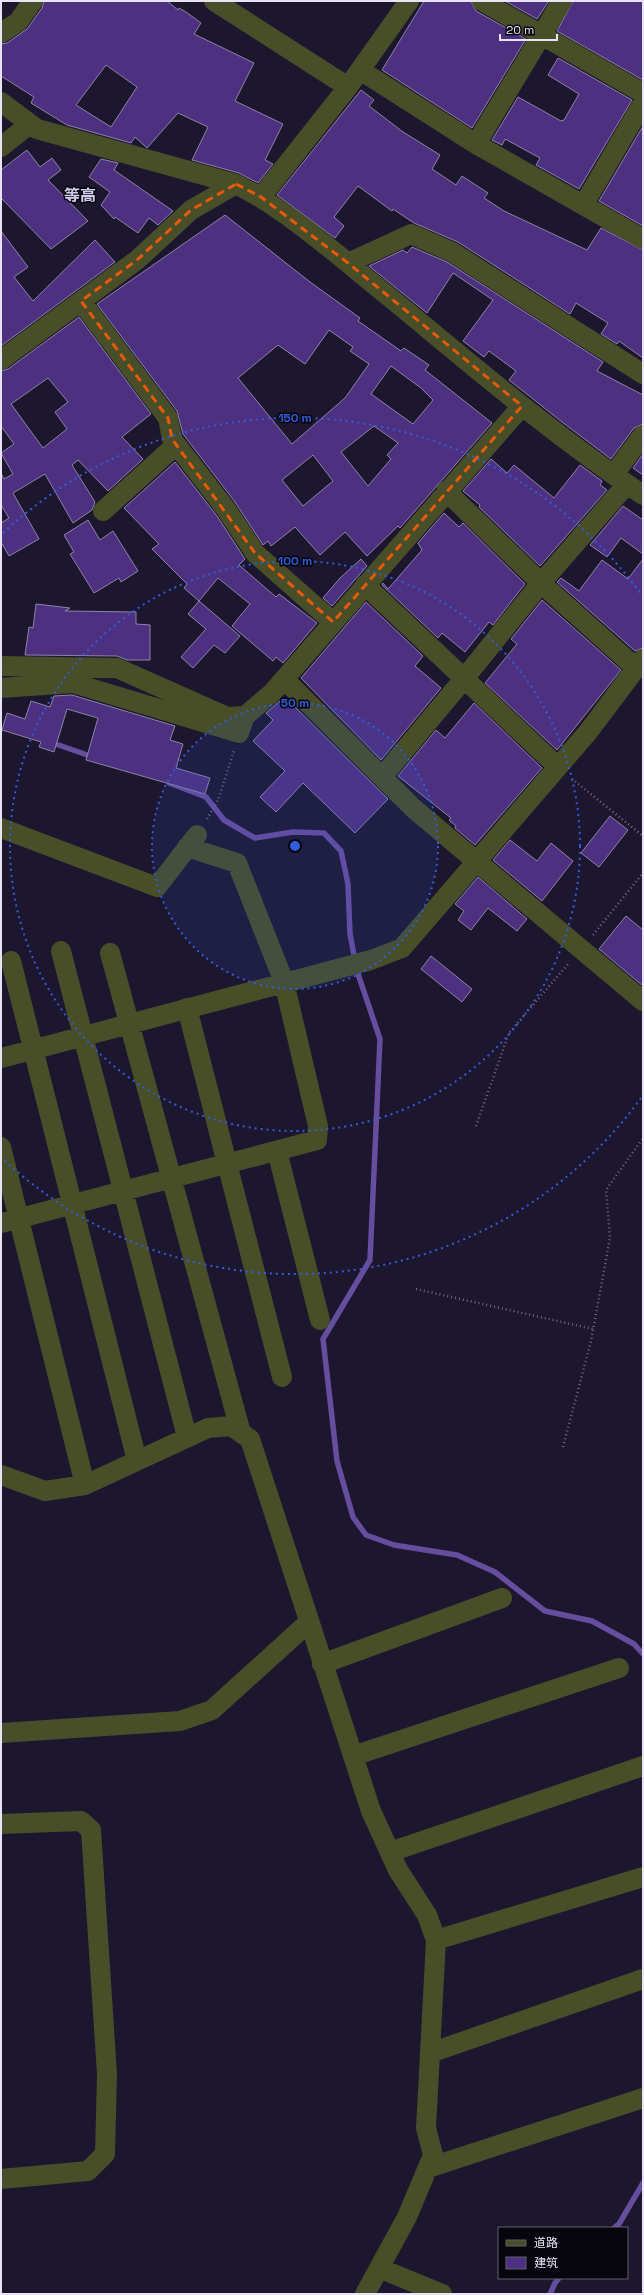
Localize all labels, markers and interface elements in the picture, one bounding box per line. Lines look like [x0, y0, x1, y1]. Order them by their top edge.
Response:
scale bar [500, 16, 557, 42]
text: 20 m [506, 22, 534, 38]
district label: 等高 [64, 185, 96, 206]
text: 150 m [278, 410, 312, 426]
text: 100 m [278, 553, 312, 569]
text: 50 m [281, 695, 309, 711]
centre of rings [288, 839, 302, 853]
legend [498, 2227, 628, 2279]
text: 道路 [534, 2235, 558, 2251]
text: 建筑 [534, 2255, 558, 2271]

